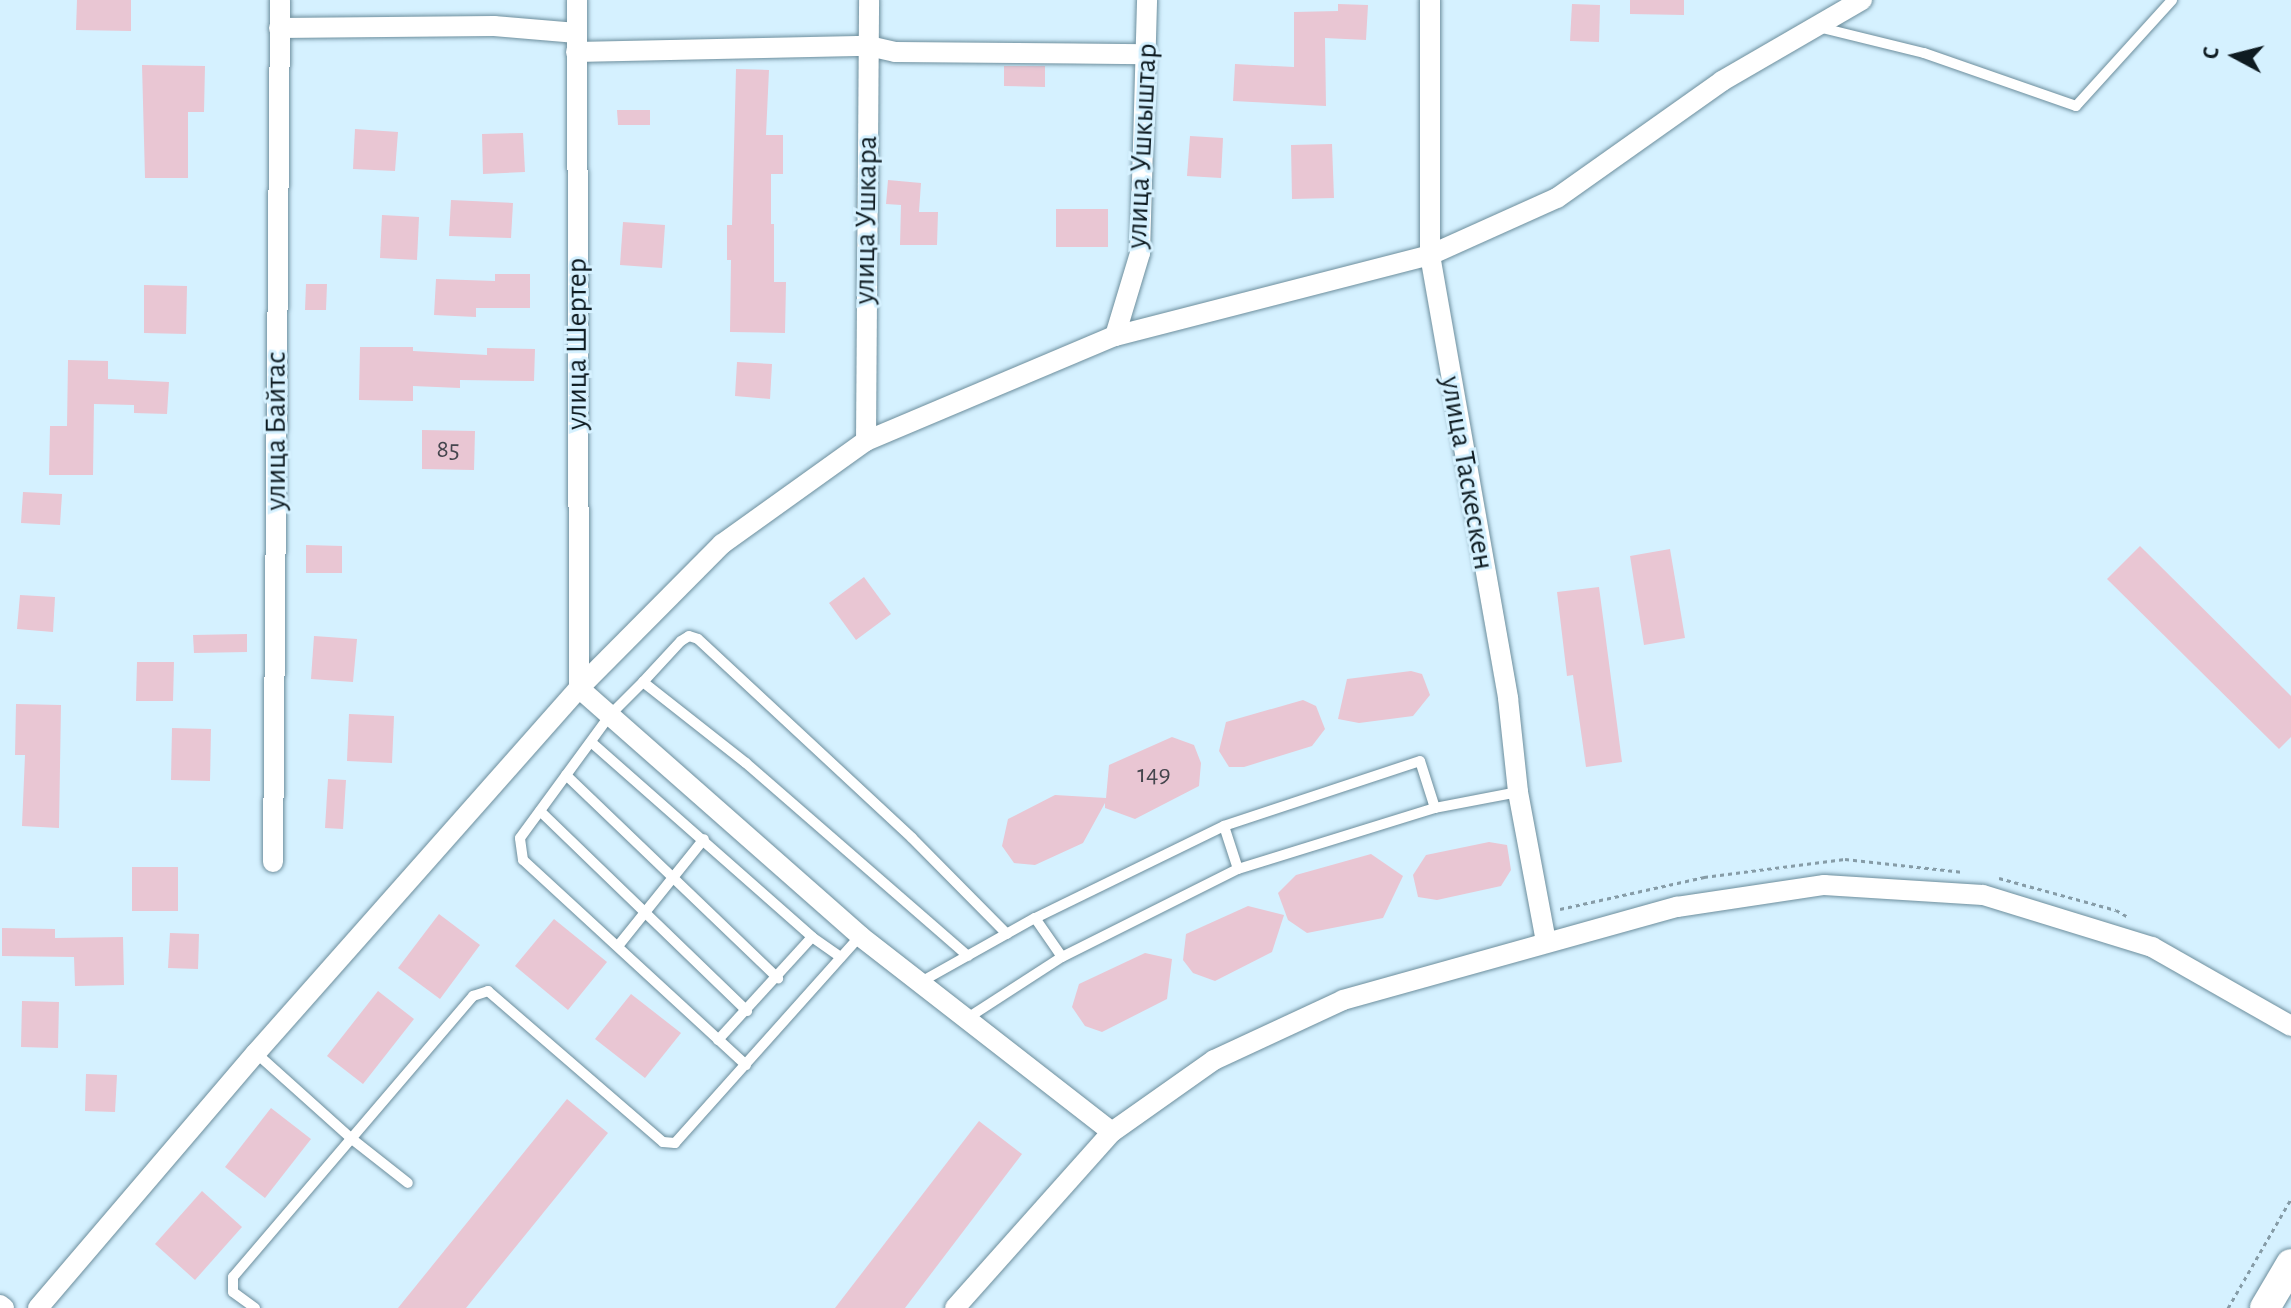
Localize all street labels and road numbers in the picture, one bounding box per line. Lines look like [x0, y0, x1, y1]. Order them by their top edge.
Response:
street label: улица Ушкыштар [1119, 42, 1165, 250]
street label: улица Ушкара [847, 135, 885, 305]
street label: улица Шертер [559, 258, 595, 430]
street label: улица Байтас [258, 351, 294, 511]
street label: улица Таскескен [1432, 373, 1502, 573]

